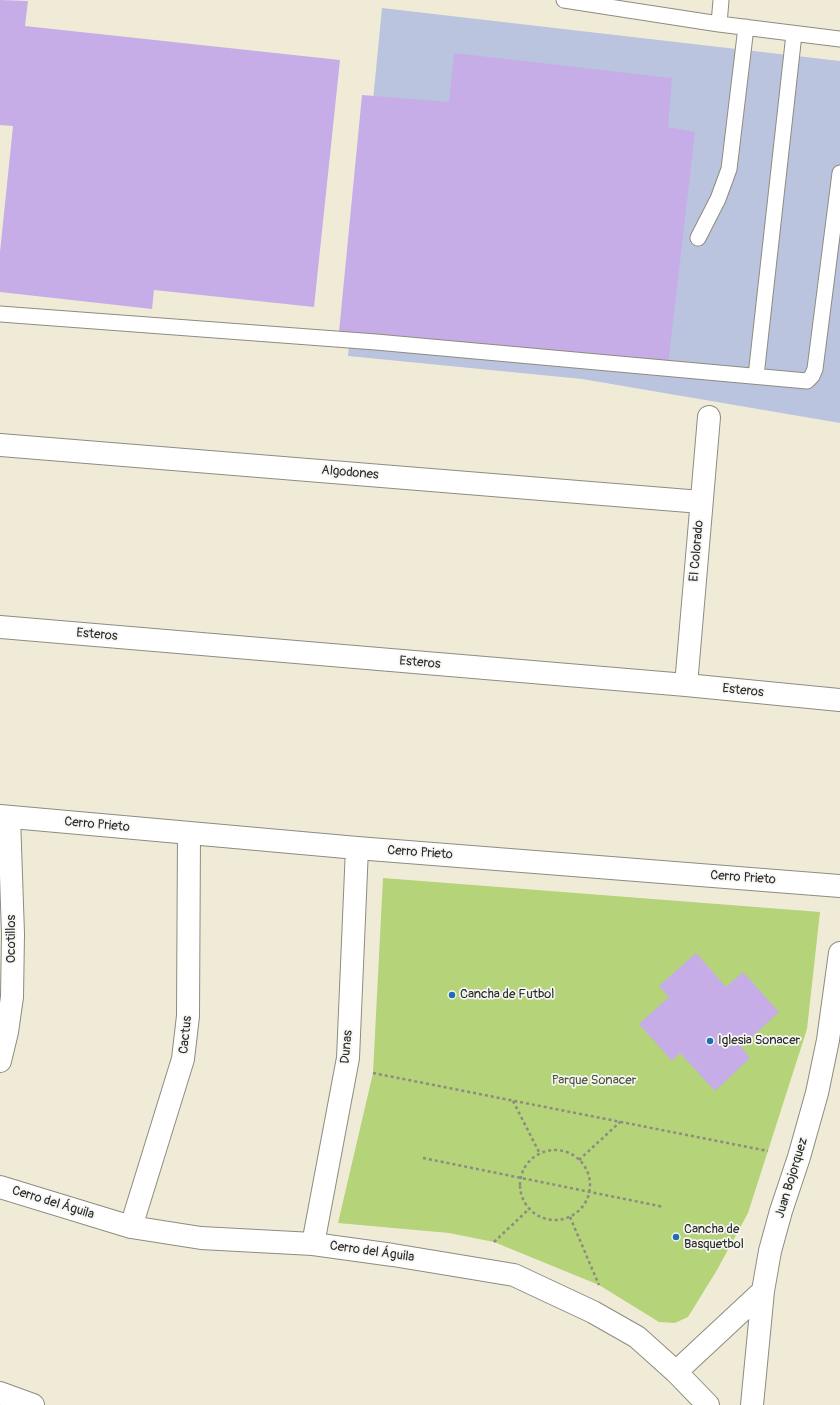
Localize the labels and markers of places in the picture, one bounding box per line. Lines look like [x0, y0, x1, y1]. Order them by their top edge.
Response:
place label: Cancha de Futbol [460, 987, 554, 1003]
marker: Cancha de Futbol [447, 990, 457, 1000]
place label: Iglesia Sonacer [718, 1033, 800, 1049]
marker: Iglesia Sonacer [705, 1036, 715, 1046]
place label: Cancha de Basquetbol [684, 1222, 744, 1253]
marker: Cancha de Basquetbol [671, 1232, 681, 1242]

